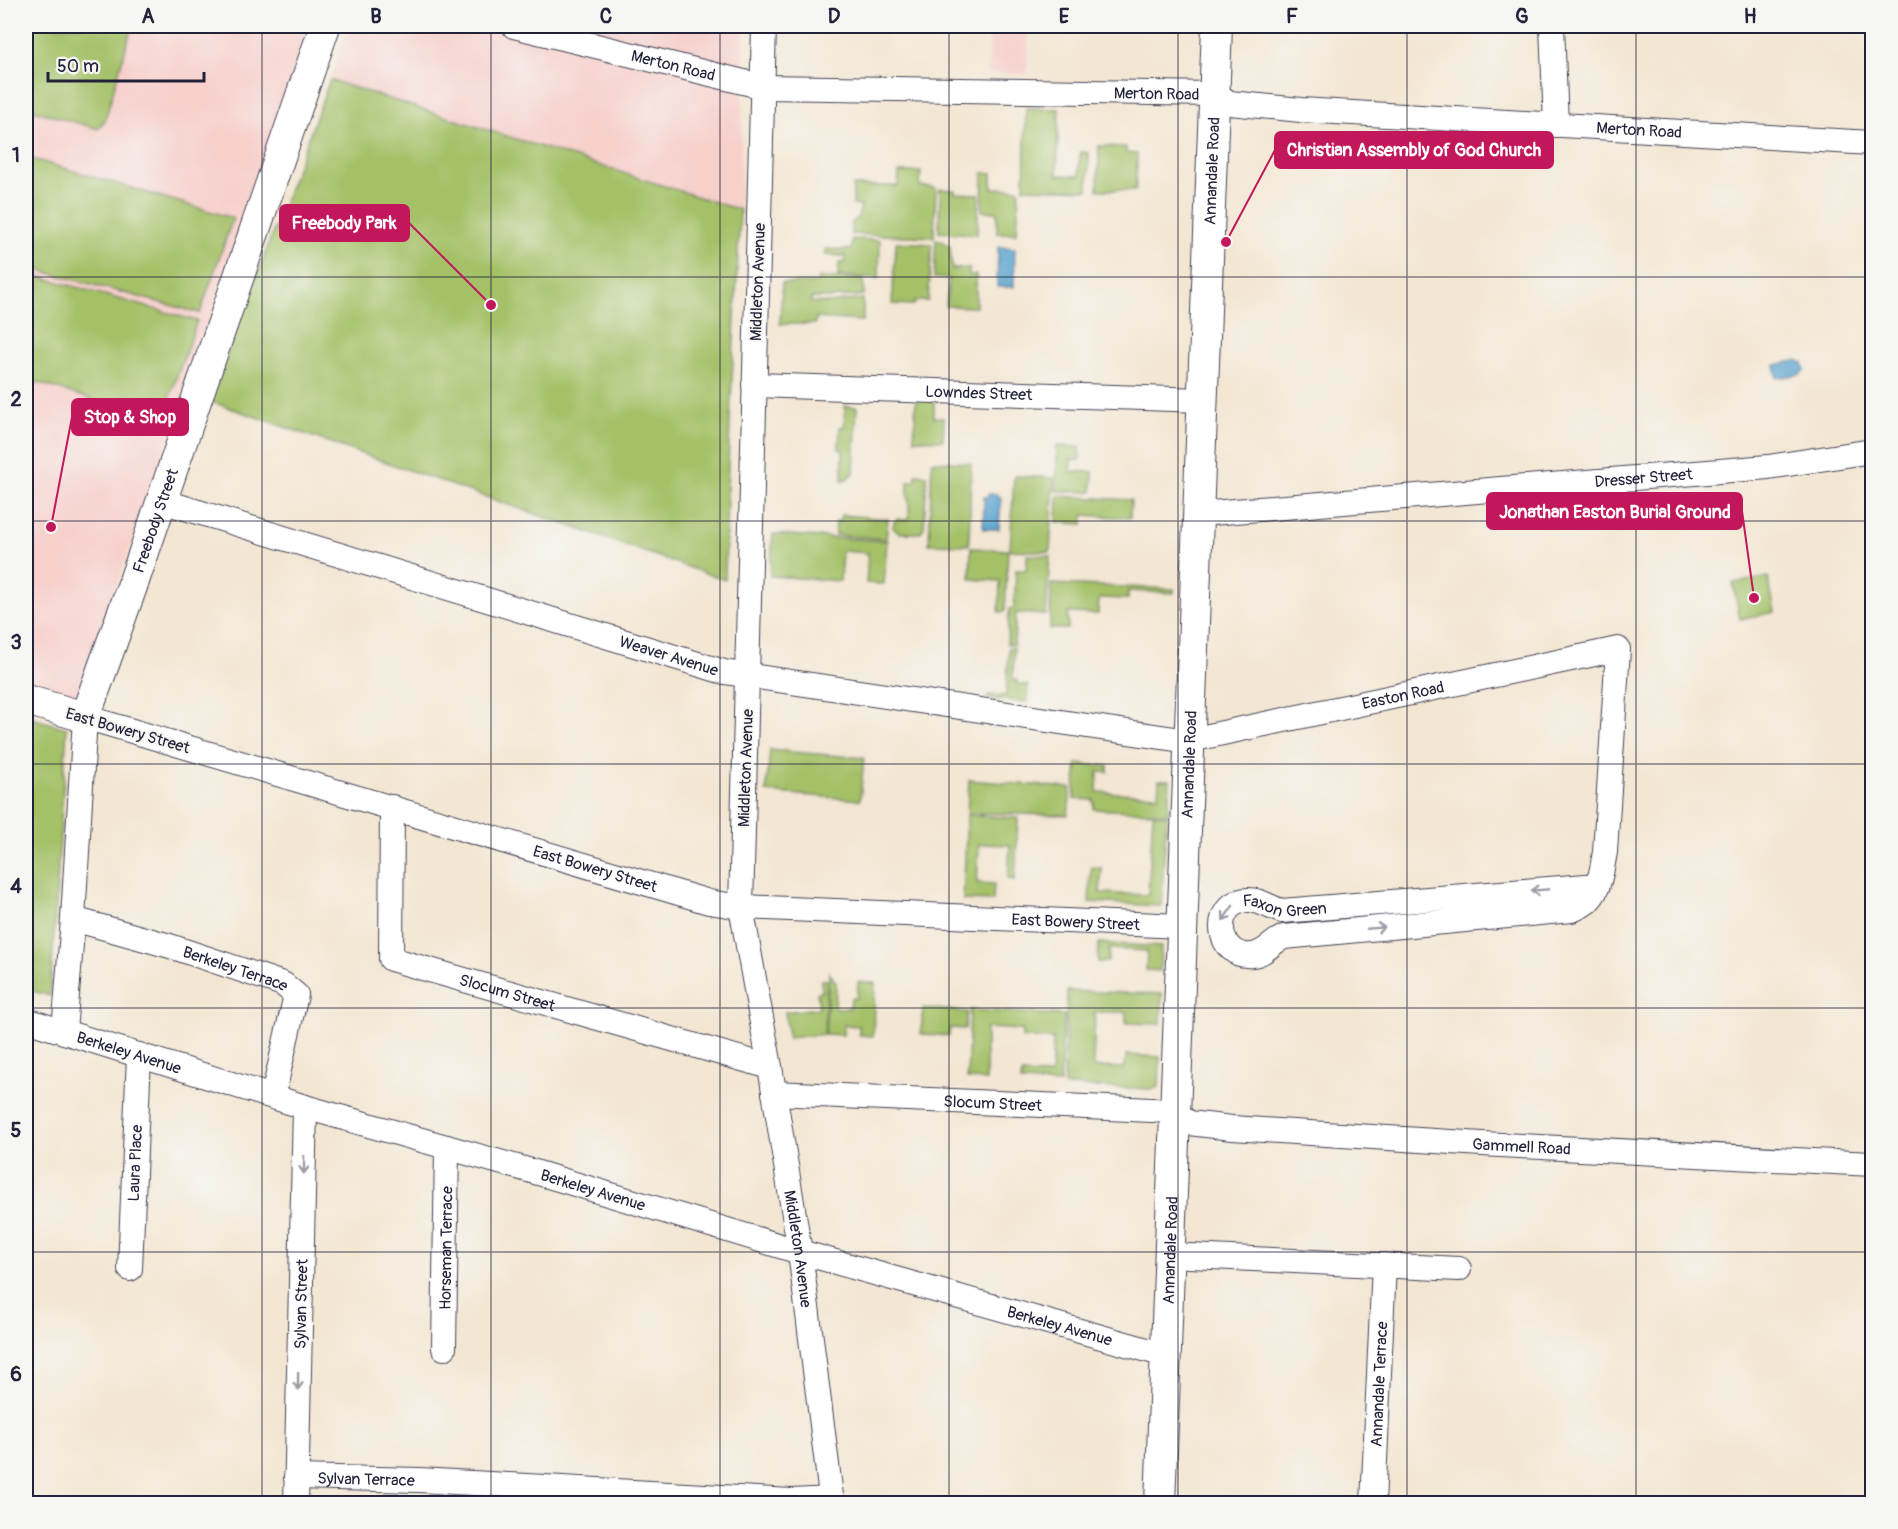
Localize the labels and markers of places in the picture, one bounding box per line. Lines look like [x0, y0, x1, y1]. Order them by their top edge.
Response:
callout: Christian Assembly of God Church [1275, 132, 1553, 168]
callout: Freebody Park [280, 205, 409, 241]
callout: Stop & Shop [72, 399, 188, 435]
callout: Jonathan Easton Burial Ground [1487, 493, 1742, 529]

